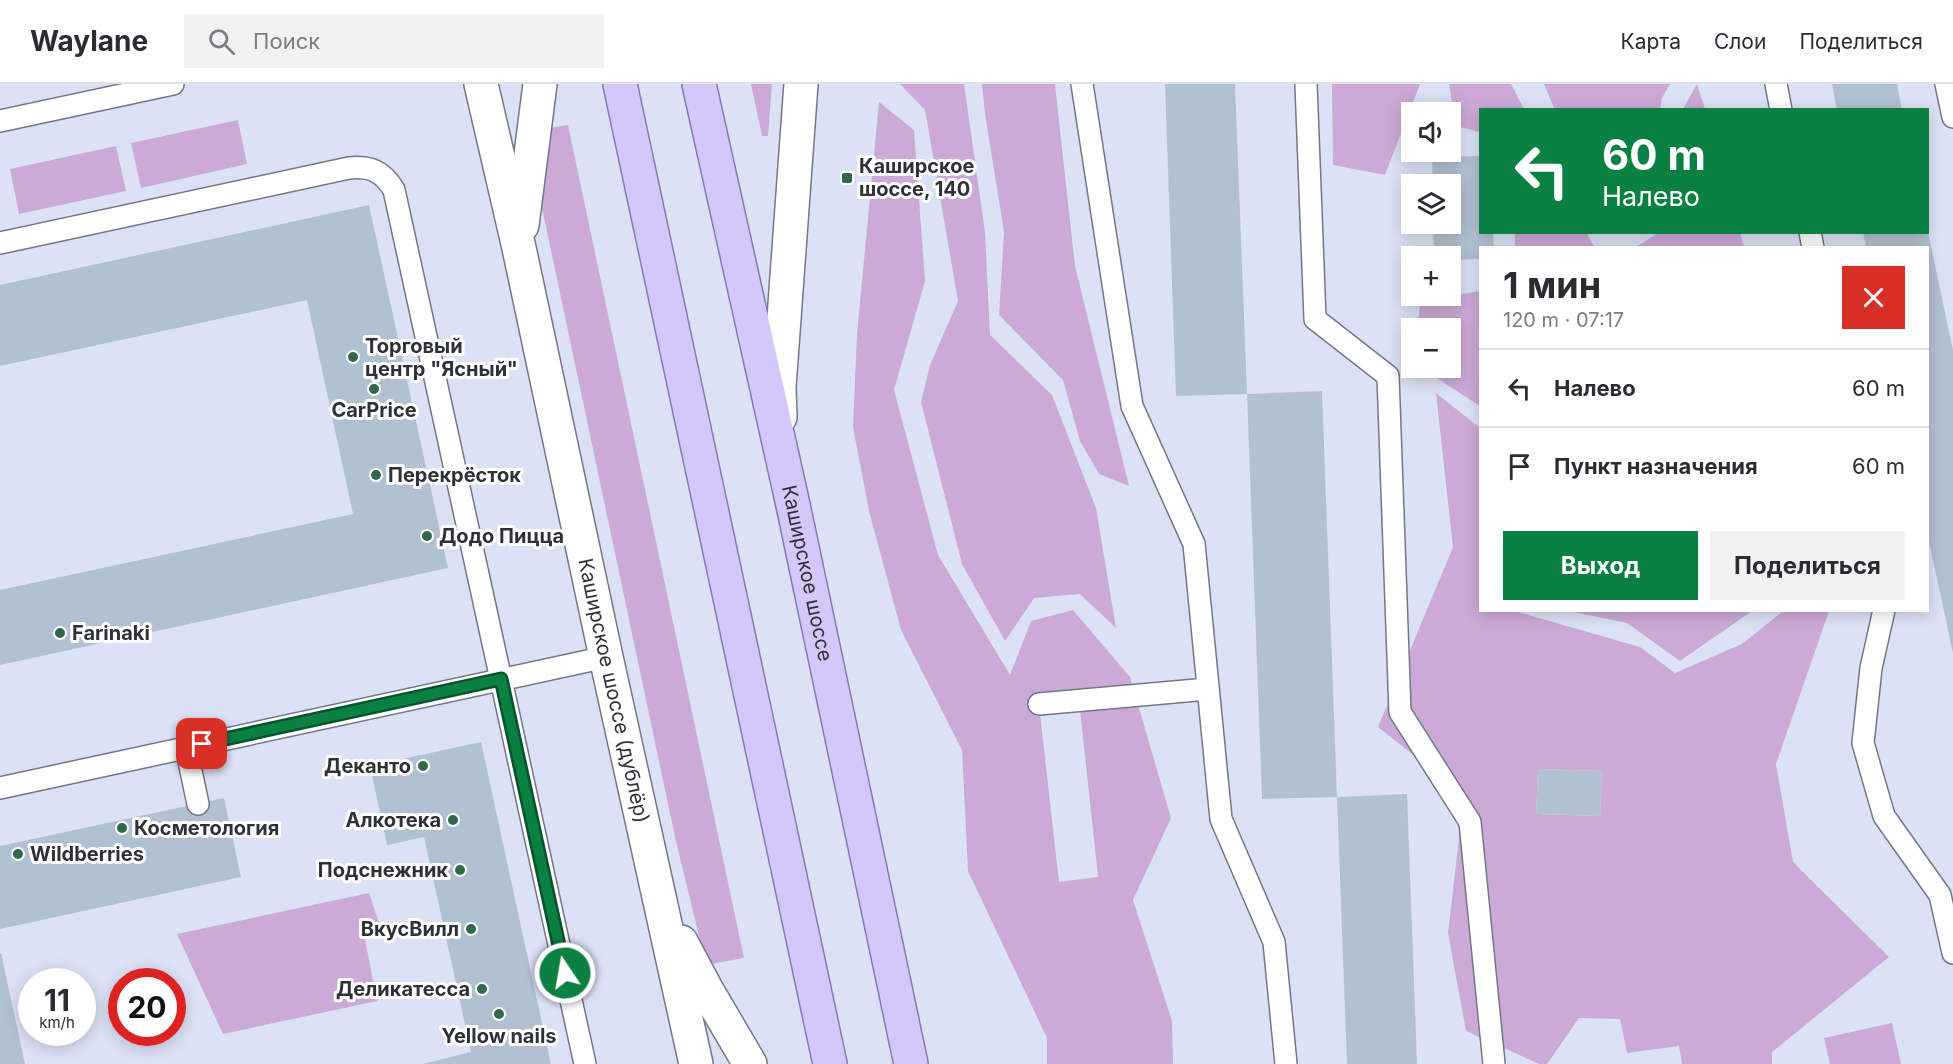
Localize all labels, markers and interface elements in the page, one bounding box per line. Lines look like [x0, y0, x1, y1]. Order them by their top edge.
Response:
search box [184, 14, 604, 68]
text: Waylane [30, 24, 148, 58]
icon: search [205, 25, 238, 58]
text: Поиск [253, 28, 320, 54]
text: Карта [1621, 29, 1681, 54]
text: Слои [1714, 29, 1766, 54]
text: Поделиться [1799, 29, 1923, 54]
map controls [1401, 102, 1461, 378]
button: sound [1401, 102, 1461, 162]
text: 60 m [1602, 129, 1706, 180]
icon: left [1503, 132, 1581, 210]
place label: Каширское шоссе, 140 [859, 154, 974, 201]
marker: Каширское шоссе, 140 [840, 171, 854, 185]
button: layers [1401, 174, 1461, 234]
text: Налево [1602, 180, 1700, 213]
button: + [1401, 246, 1461, 306]
text: 1 мин [1503, 263, 1601, 307]
button: close [1842, 266, 1905, 329]
text: 120 m · 07:17 [1503, 308, 1624, 332]
button: − [1401, 318, 1461, 378]
place label: Торговый центр "Ясный" [365, 334, 518, 381]
marker: Торговый центр "Ясный" [346, 350, 360, 364]
icon: left [1503, 372, 1536, 405]
text: Налево [1554, 375, 1636, 401]
text: 60 m [1852, 375, 1905, 401]
marker: CarPrice [367, 382, 381, 396]
place label: CarPrice [331, 398, 417, 422]
icon: arrive [1503, 450, 1536, 483]
text: Пункт назначения [1554, 453, 1758, 479]
text: 60 m [1852, 453, 1905, 479]
place label: Перекрёсток [388, 463, 521, 487]
marker: Перекрёсток [369, 468, 383, 482]
street label: Каширское шоссе [777, 483, 838, 663]
place label: Додо Пицца [439, 524, 564, 548]
marker: Додо Пицца [420, 529, 434, 543]
button: Выход [1503, 531, 1698, 600]
button: Поделиться [1710, 531, 1905, 600]
street label: Каширское шоссе (дублёр) [573, 556, 654, 825]
place label: Farinaki [72, 621, 150, 645]
marker: Farinaki [53, 626, 67, 640]
pin [176, 718, 227, 769]
icon: arrive [185, 727, 218, 760]
place label: Деканто [324, 754, 411, 778]
marker: Деканто [416, 759, 430, 773]
place label: Алкотека [346, 808, 441, 832]
marker: Алкотека [446, 813, 460, 827]
place label: Косметология [134, 816, 279, 840]
marker: Косметология [115, 821, 129, 835]
place label: Wildberries [30, 842, 144, 866]
marker: Wildberries [11, 847, 25, 861]
place label: Подснежник [318, 858, 448, 882]
marker: Подснежник [453, 863, 467, 877]
place label: ВкусВилл [361, 917, 459, 941]
marker: ВкусВилл [464, 922, 478, 936]
position arrow [533, 941, 597, 1005]
speed limit sign: 20 [108, 968, 186, 1046]
place label: Деликатесса [336, 977, 470, 1001]
text: 11 [44, 982, 70, 1018]
marker: Деликатесса [475, 982, 489, 996]
marker: Yellow nails [492, 1007, 506, 1021]
text: km/h [39, 1013, 75, 1032]
place label: Yellow nails [441, 1024, 557, 1048]

